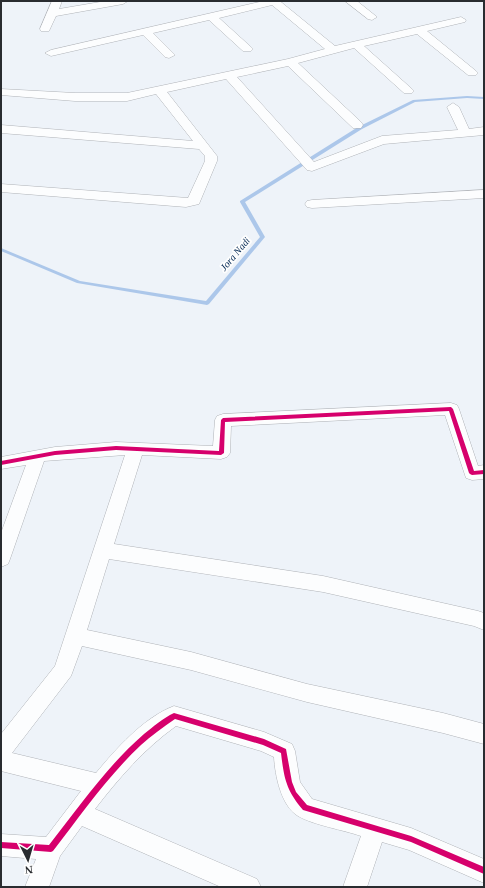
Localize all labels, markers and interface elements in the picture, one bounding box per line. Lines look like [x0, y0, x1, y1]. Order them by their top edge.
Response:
water label: Jora Nadi [218, 235, 252, 273]
north arrow [8, 840, 48, 880]
text: N [24, 864, 33, 876]

